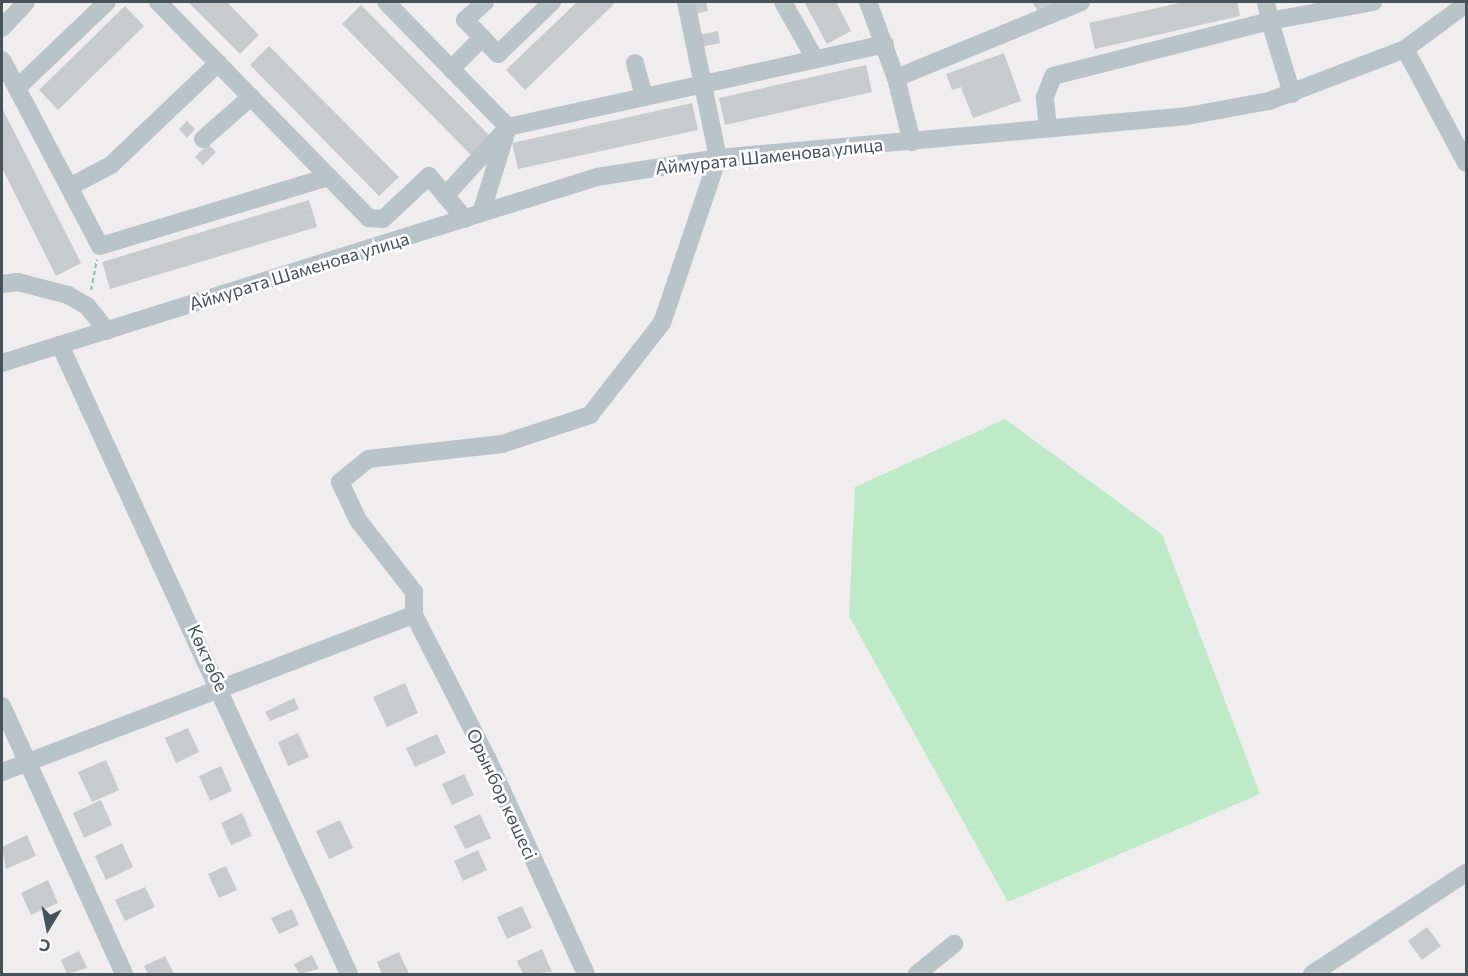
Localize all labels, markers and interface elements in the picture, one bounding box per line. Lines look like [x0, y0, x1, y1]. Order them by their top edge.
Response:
street label: Аймурата Шаменова улица [654, 133, 884, 179]
street label: Аймурата Шаменова улица [186, 227, 412, 315]
street label: Көктөбе [183, 621, 233, 695]
street label: Орынбор көшесі [462, 725, 542, 863]
north arrow [18, 898, 78, 958]
text: С [38, 936, 52, 957]

